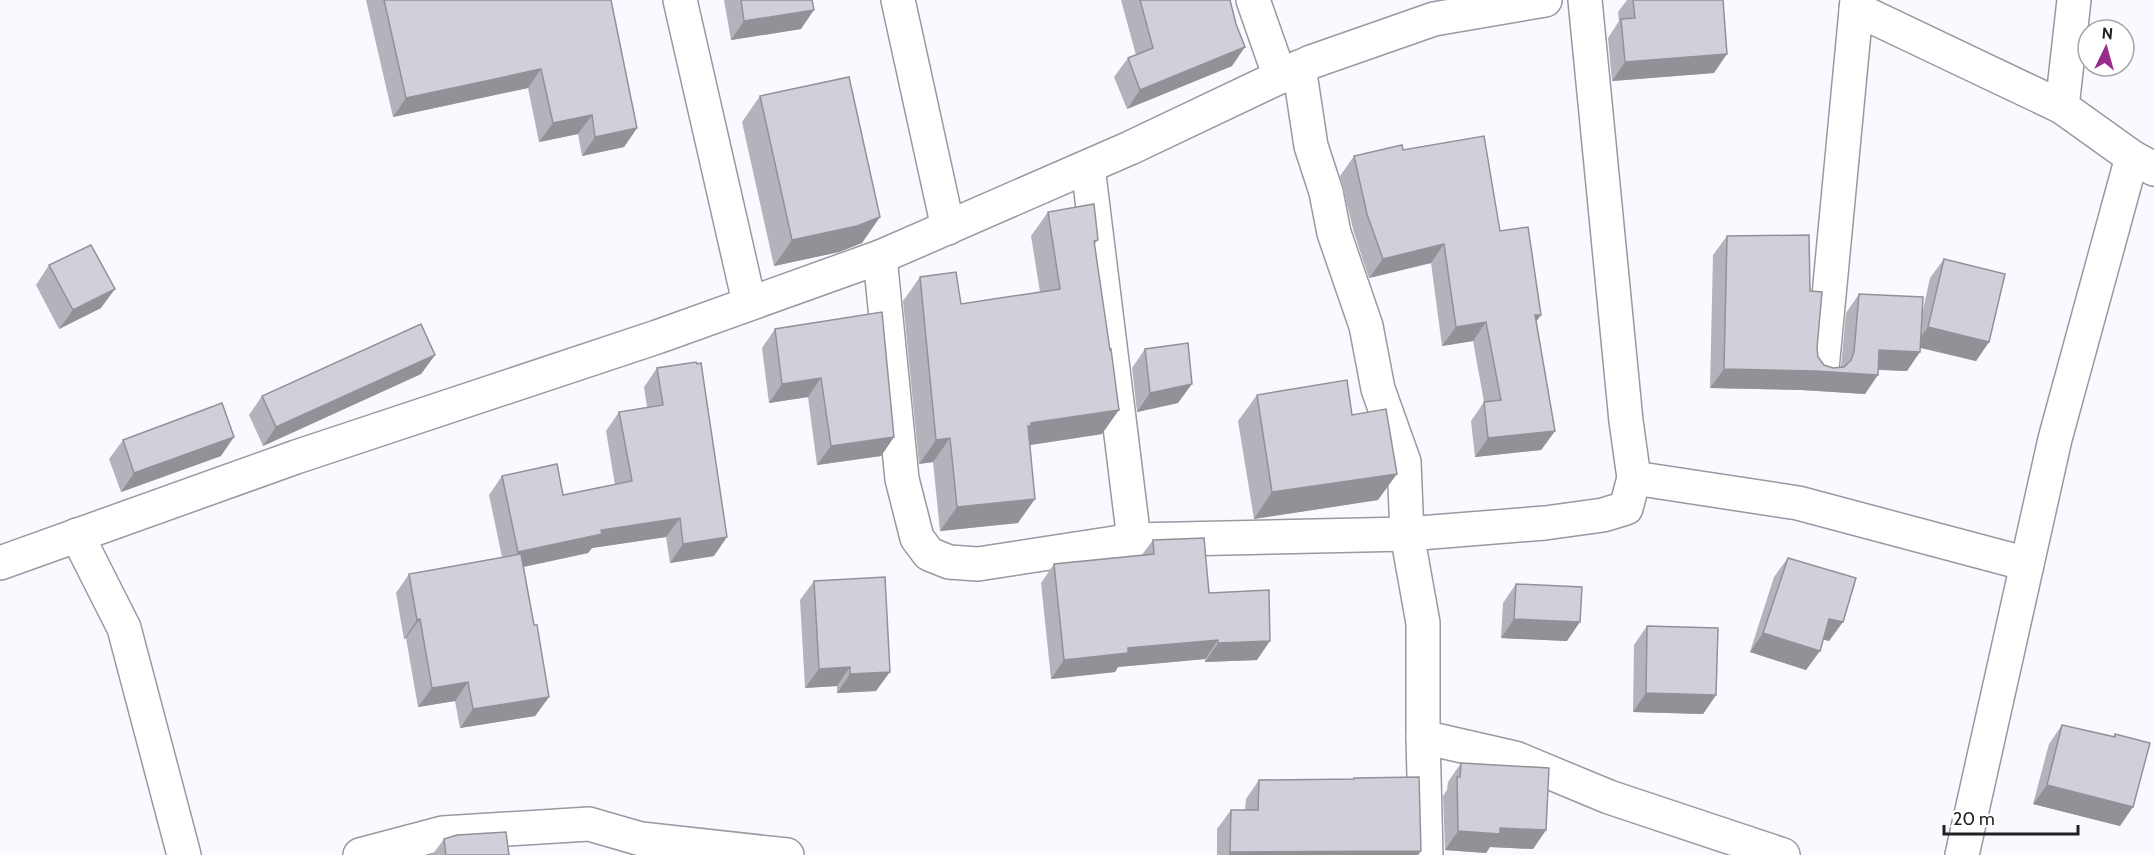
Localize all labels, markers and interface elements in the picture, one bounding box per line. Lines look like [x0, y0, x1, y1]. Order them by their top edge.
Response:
north arrow [2076, 18, 2136, 78]
text: N [2101, 24, 2114, 44]
scale bar [1944, 798, 2078, 836]
text: 20 m [1953, 808, 1995, 830]

